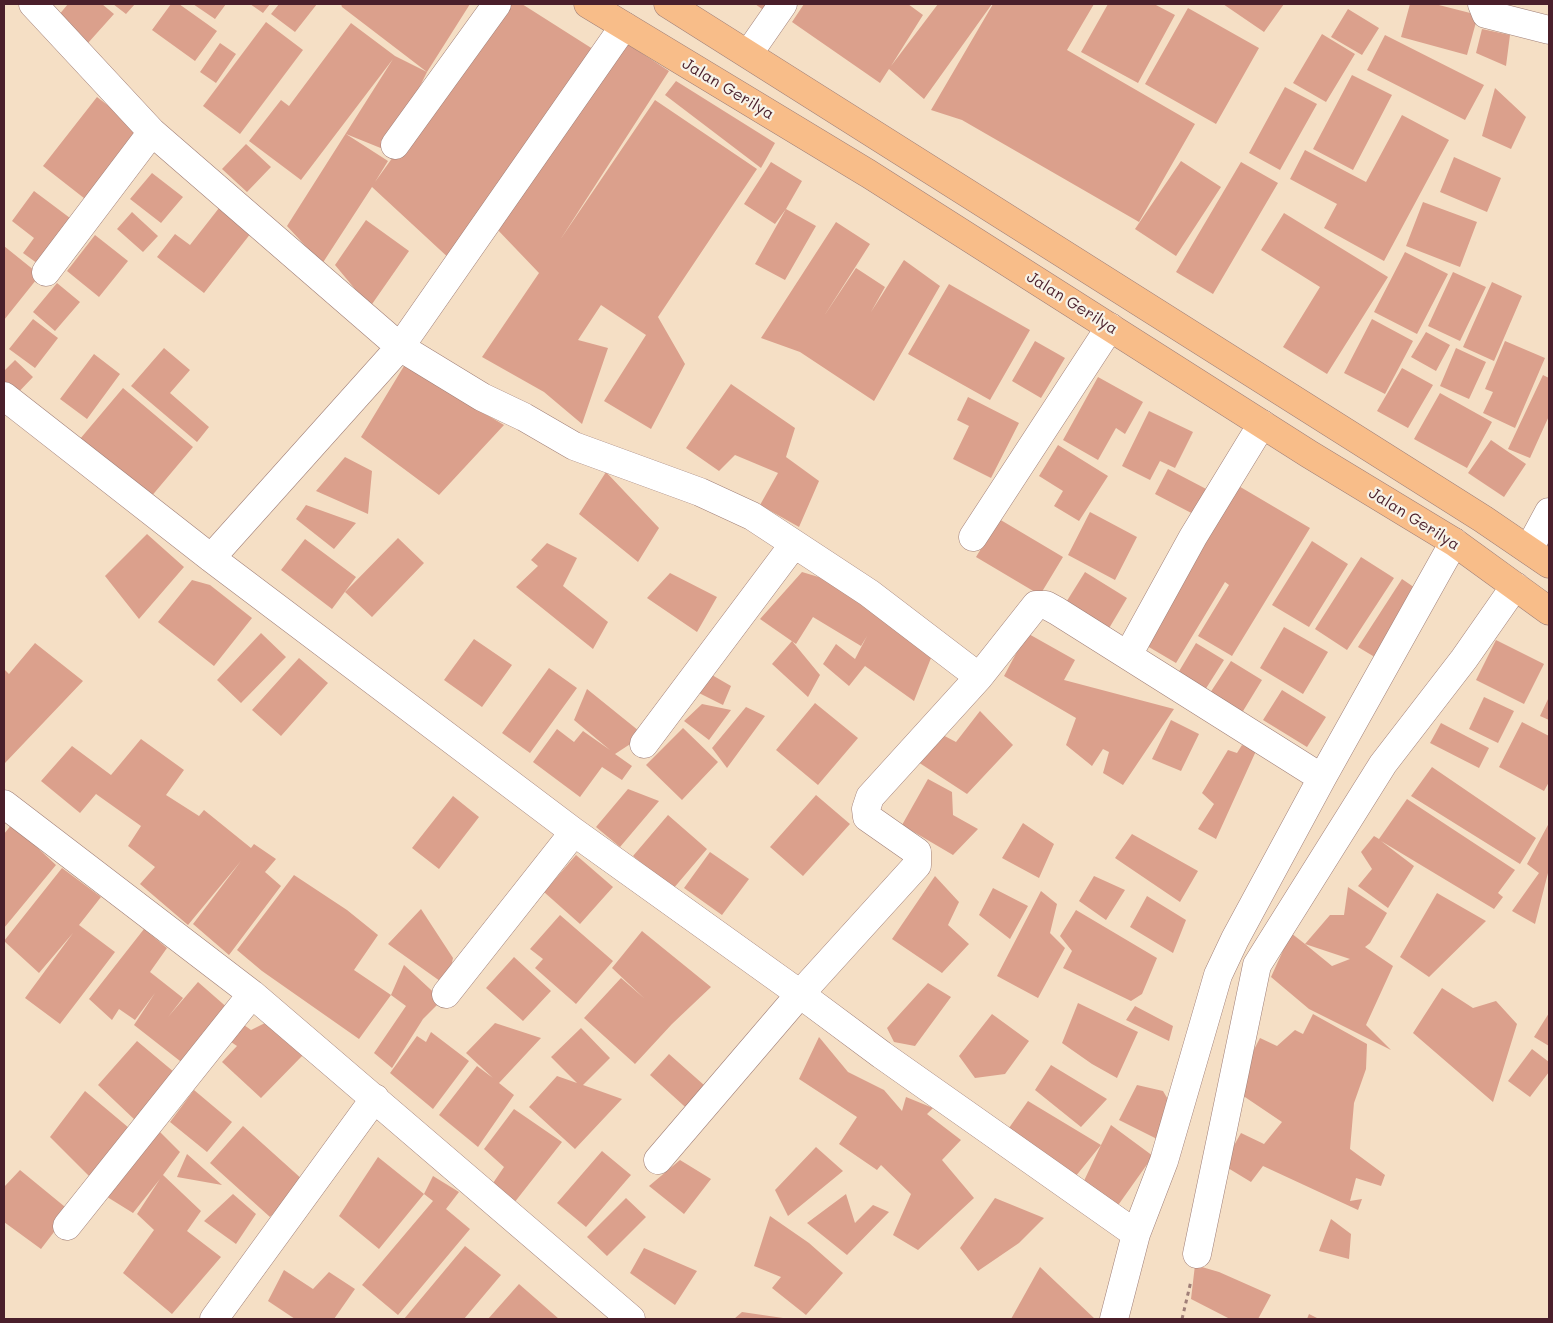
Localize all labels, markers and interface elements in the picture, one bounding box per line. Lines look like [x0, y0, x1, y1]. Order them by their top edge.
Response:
street label: Jalan Gerilya [679, 54, 777, 124]
street label: Jalan Gerilya [1023, 267, 1121, 339]
street label: Jalan Gerilya [1365, 483, 1463, 555]

